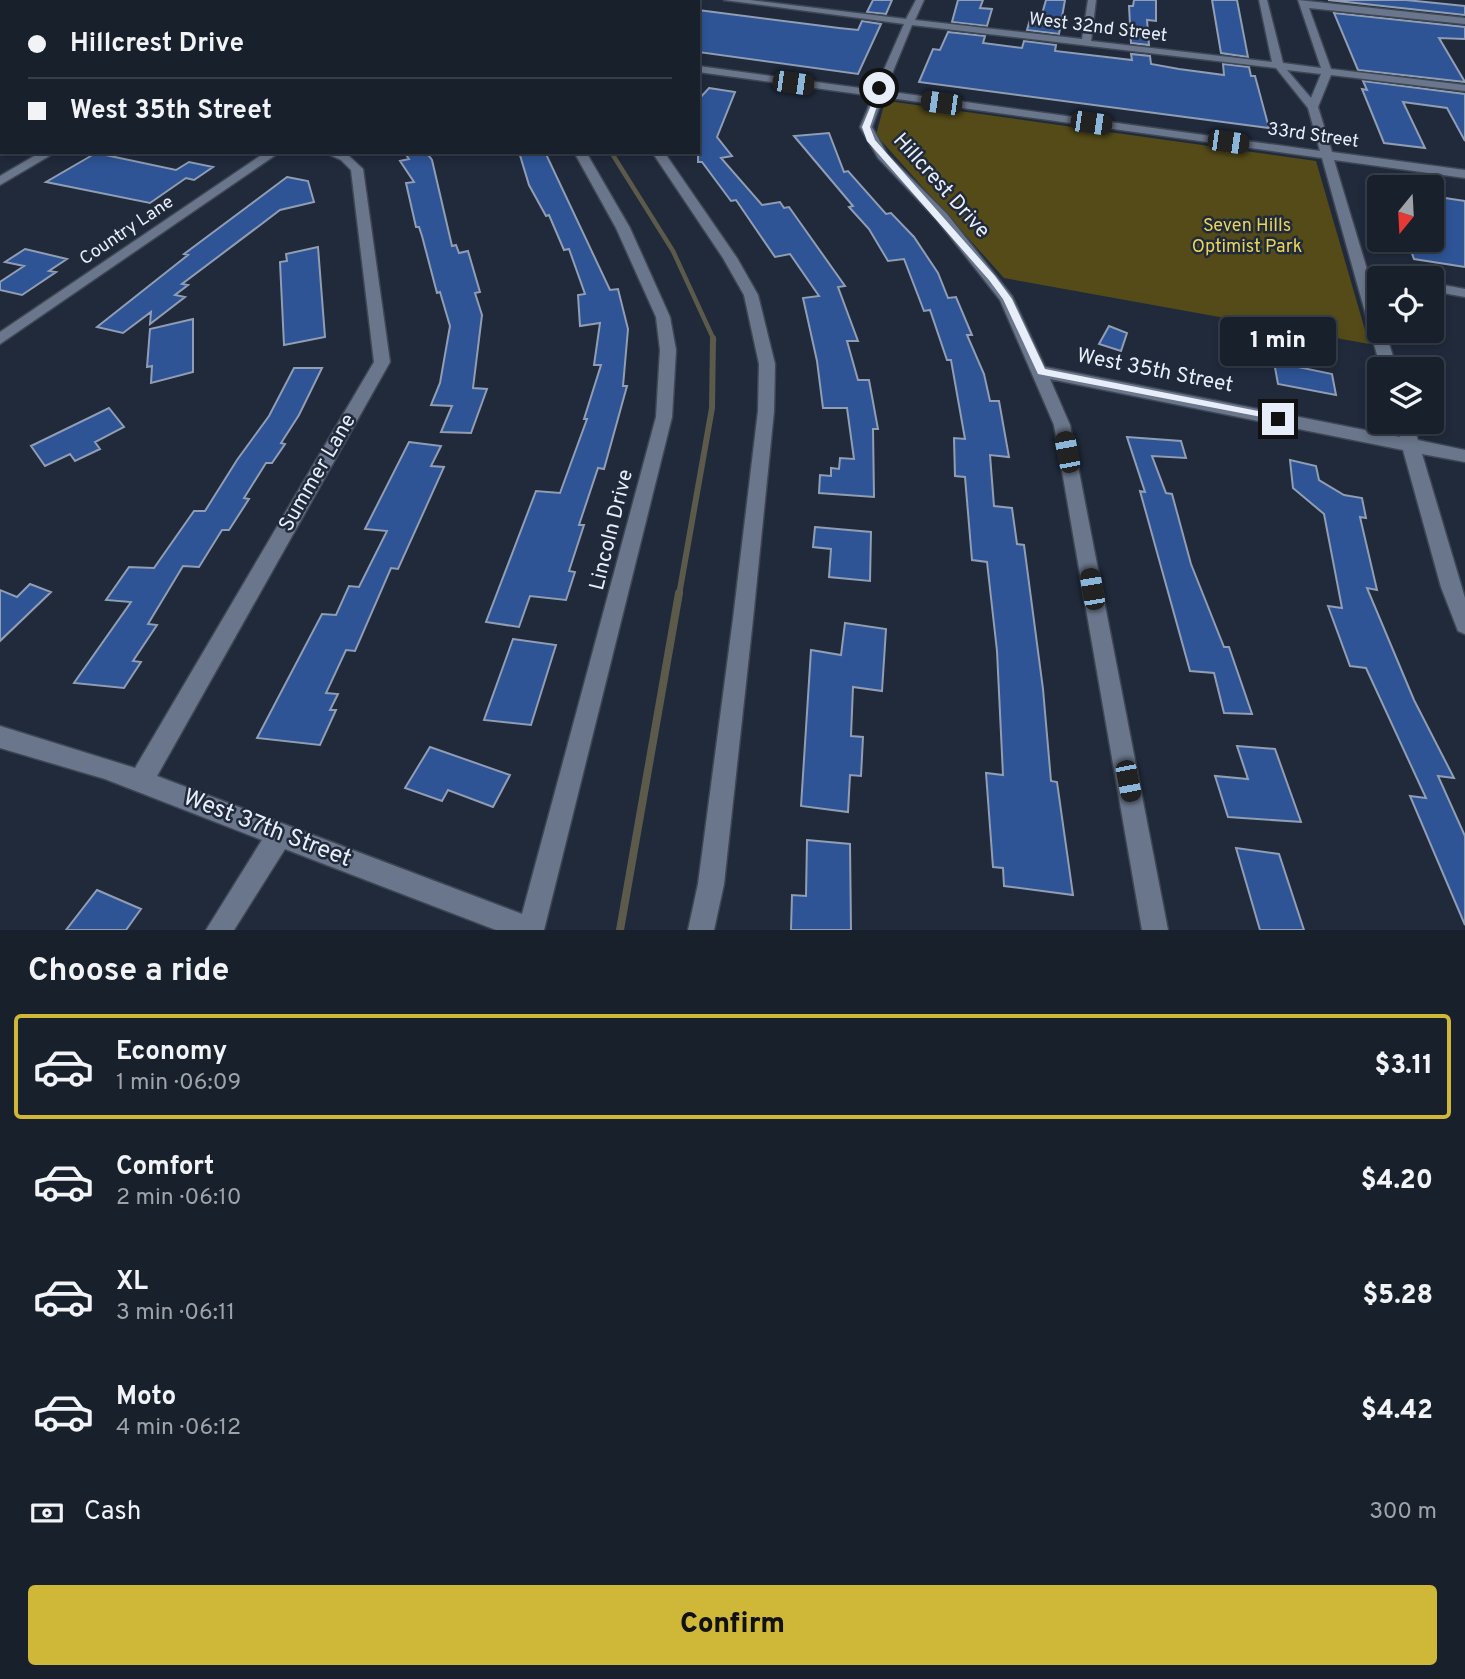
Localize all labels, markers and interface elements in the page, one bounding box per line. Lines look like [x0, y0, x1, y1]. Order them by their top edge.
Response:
street label: West 32nd Street [1027, 8, 1169, 48]
text: Hillcrest Drive [70, 28, 244, 61]
car [771, 70, 816, 96]
route start [863, 72, 895, 104]
car [919, 90, 964, 116]
text: West 35th Street [70, 95, 272, 128]
car [1069, 110, 1114, 136]
street label: 33rd Street [1266, 118, 1360, 154]
street label: Hillcrest Drive [887, 128, 995, 244]
car [1206, 129, 1251, 155]
north arrow [1367, 175, 1444, 252]
map controls [1367, 175, 1444, 434]
street label: Country Lane [75, 191, 179, 271]
park label: Seven Hills Optimist Park [1192, 215, 1302, 259]
button: locate [1367, 266, 1444, 343]
callout: 1 min [1220, 318, 1336, 366]
text: 1 min [1250, 327, 1306, 356]
street label: West 35th Street [1075, 343, 1235, 399]
button: layers [1367, 357, 1444, 434]
route end [1262, 403, 1294, 435]
street label: Summer Lane [273, 409, 363, 537]
car [1053, 429, 1082, 475]
street label: Lincoln Drive [584, 467, 640, 593]
car [1079, 566, 1106, 612]
car [1114, 758, 1143, 804]
street label: West 37th Street [179, 783, 355, 875]
text: Choose a ride [28, 952, 229, 992]
icon: car [32, 1035, 95, 1098]
text: Economy [116, 1036, 227, 1069]
text: $3.11 [1375, 1050, 1433, 1083]
text: 1 min · 06:09 [116, 1069, 241, 1098]
icon: car [32, 1150, 95, 1213]
text: Comfort [116, 1151, 214, 1184]
text: $4.20 [1361, 1165, 1433, 1198]
text: 2 min · 06:10 [116, 1184, 242, 1213]
icon: car [32, 1265, 95, 1328]
text: XL [116, 1266, 148, 1299]
text: $5.28 [1363, 1280, 1433, 1313]
text: 3 min · 06:11 [116, 1299, 235, 1328]
icon: car [32, 1380, 95, 1443]
text: Moto [116, 1381, 176, 1414]
text: $4.42 [1361, 1395, 1433, 1428]
text: 4 min · 06:12 [116, 1414, 241, 1443]
icon: cash [28, 1494, 66, 1532]
text: Cash [84, 1496, 141, 1529]
text: 300 m [1369, 1498, 1437, 1527]
button: Confirm [28, 1585, 1437, 1665]

